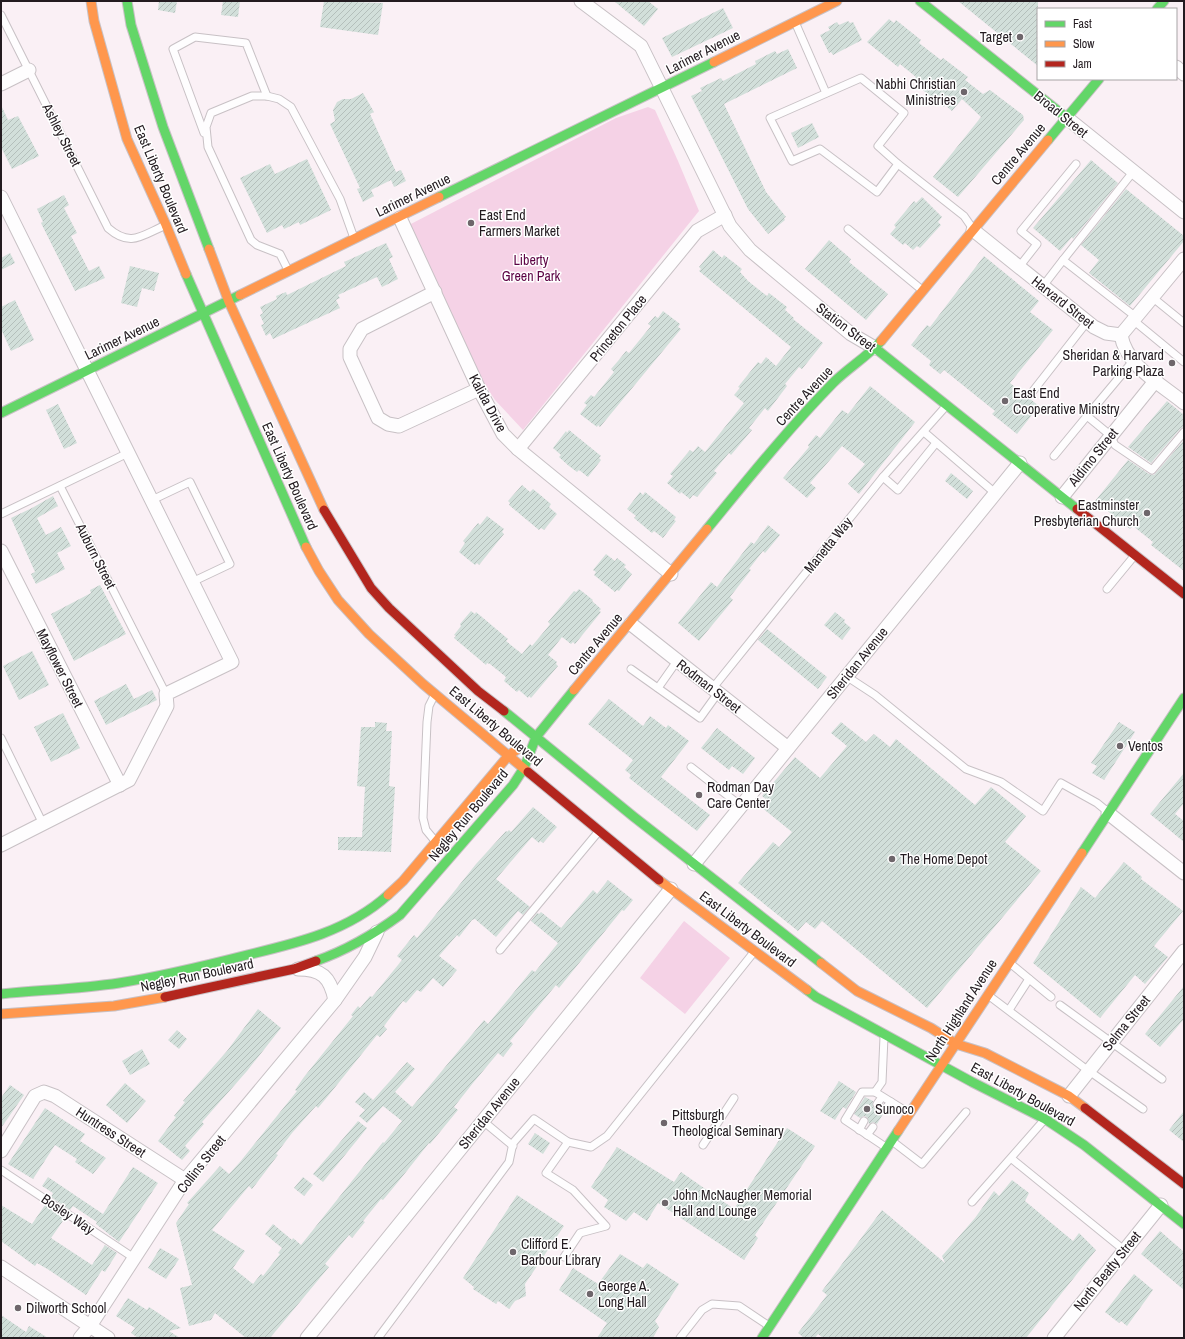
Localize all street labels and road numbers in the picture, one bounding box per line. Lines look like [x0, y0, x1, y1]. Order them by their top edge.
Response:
street label: Larimer Avenue [663, 26, 743, 78]
street label: Broad Street [1030, 87, 1092, 141]
street label: Ashley Street [38, 100, 86, 170]
street label: Centre Avenue [987, 119, 1049, 189]
street label: East Liberty Boulevard [130, 122, 192, 236]
street label: Larimer Avenue [373, 169, 453, 221]
street label: Harvard Street [1028, 272, 1098, 332]
street label: Princeton Place [586, 291, 650, 365]
street label: Station Street [813, 299, 879, 355]
street label: Larimer Avenue [82, 312, 162, 364]
street label: Centre Avenue [772, 362, 836, 430]
street label: Kalida Drive [465, 371, 511, 435]
street label: East Liberty Boulevard [258, 419, 322, 533]
street label: Aldimo Street [1063, 424, 1122, 490]
street label: Manetta Way [800, 513, 856, 577]
street label: Auburn Street [71, 519, 120, 592]
street label: Centre Avenue [564, 609, 626, 679]
street label: Sheridan Avenue [822, 623, 892, 703]
street label: Mayflower Street [32, 626, 88, 710]
street label: Rodman Street [673, 655, 745, 717]
street label: East Liberty Boulevard [446, 682, 546, 770]
street label: Negley Run Boulevard [424, 765, 512, 865]
street label: East Liberty Boulevard [696, 887, 800, 971]
street label: Negley Run Boulevard [139, 954, 255, 996]
street label: North Highland Avenue [921, 955, 1001, 1065]
street label: Selma Street [1098, 992, 1154, 1054]
street label: East Liberty Boulevard [968, 1058, 1078, 1130]
street label: Sheridan Avenue [454, 1073, 524, 1153]
street label: Huntress Street [73, 1103, 149, 1161]
street label: Collins Street [173, 1131, 229, 1197]
street label: Bosley Way [38, 1190, 98, 1238]
street label: North Beatty Street [1069, 1227, 1145, 1315]

